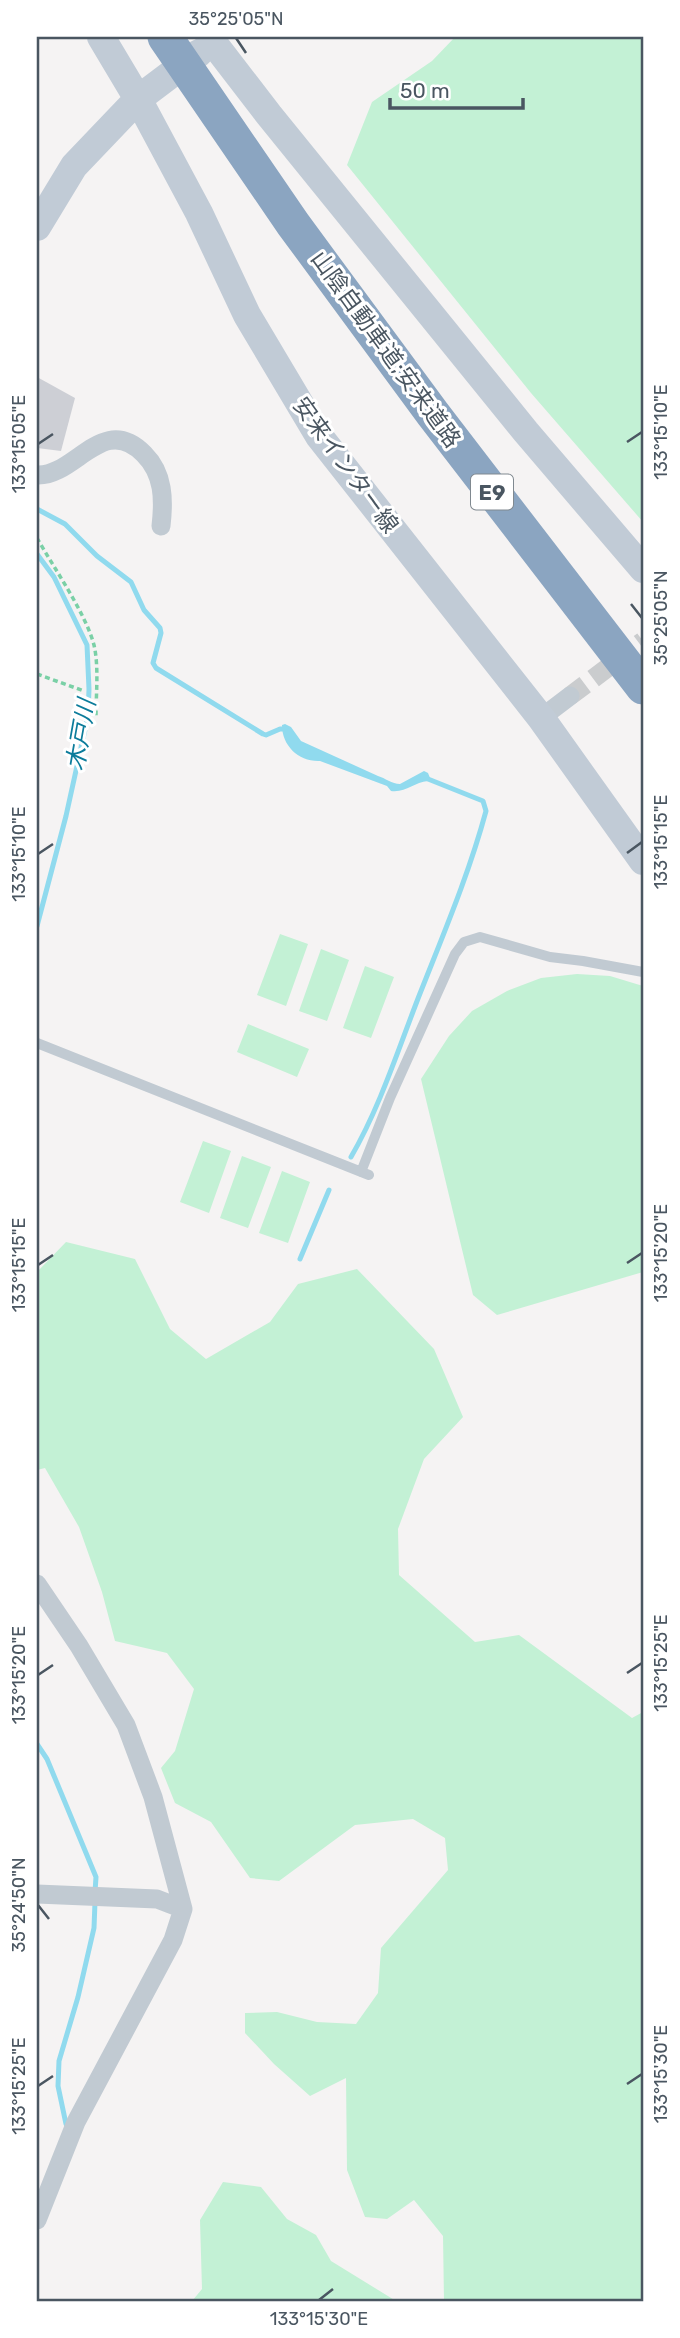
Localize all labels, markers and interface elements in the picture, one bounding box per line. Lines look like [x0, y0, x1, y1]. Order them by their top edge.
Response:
text: 35°25'05"N [188, 8, 284, 30]
scale bar [390, 66, 522, 110]
text: 50 m [400, 78, 450, 103]
street label: 山陰自動車道;安来道路 [305, 245, 467, 453]
text: 133°15'10"E [650, 384, 672, 480]
street label: 安来インター線 [287, 392, 405, 538]
text: 133°15'05"E [8, 395, 30, 493]
road number: E9 [471, 475, 513, 510]
text: 35°25'05"N [650, 570, 672, 666]
water label: 木戸川 [61, 694, 102, 773]
text: 133°15'15"E [650, 795, 672, 889]
text: 133°15'10"E [8, 806, 30, 902]
text: 133°15'20"E [650, 1204, 672, 1302]
text: 133°15'15"E [8, 1218, 30, 1312]
text: 133°15'25"E [650, 1614, 672, 1712]
text: 133°15'20"E [8, 1626, 30, 1724]
text: 35°24'50"N [8, 1858, 30, 1952]
text: 133°15'30"E [650, 2025, 672, 2123]
text: 133°15'25"E [8, 2037, 30, 2135]
text: 133°15'30"E [270, 2308, 368, 2330]

